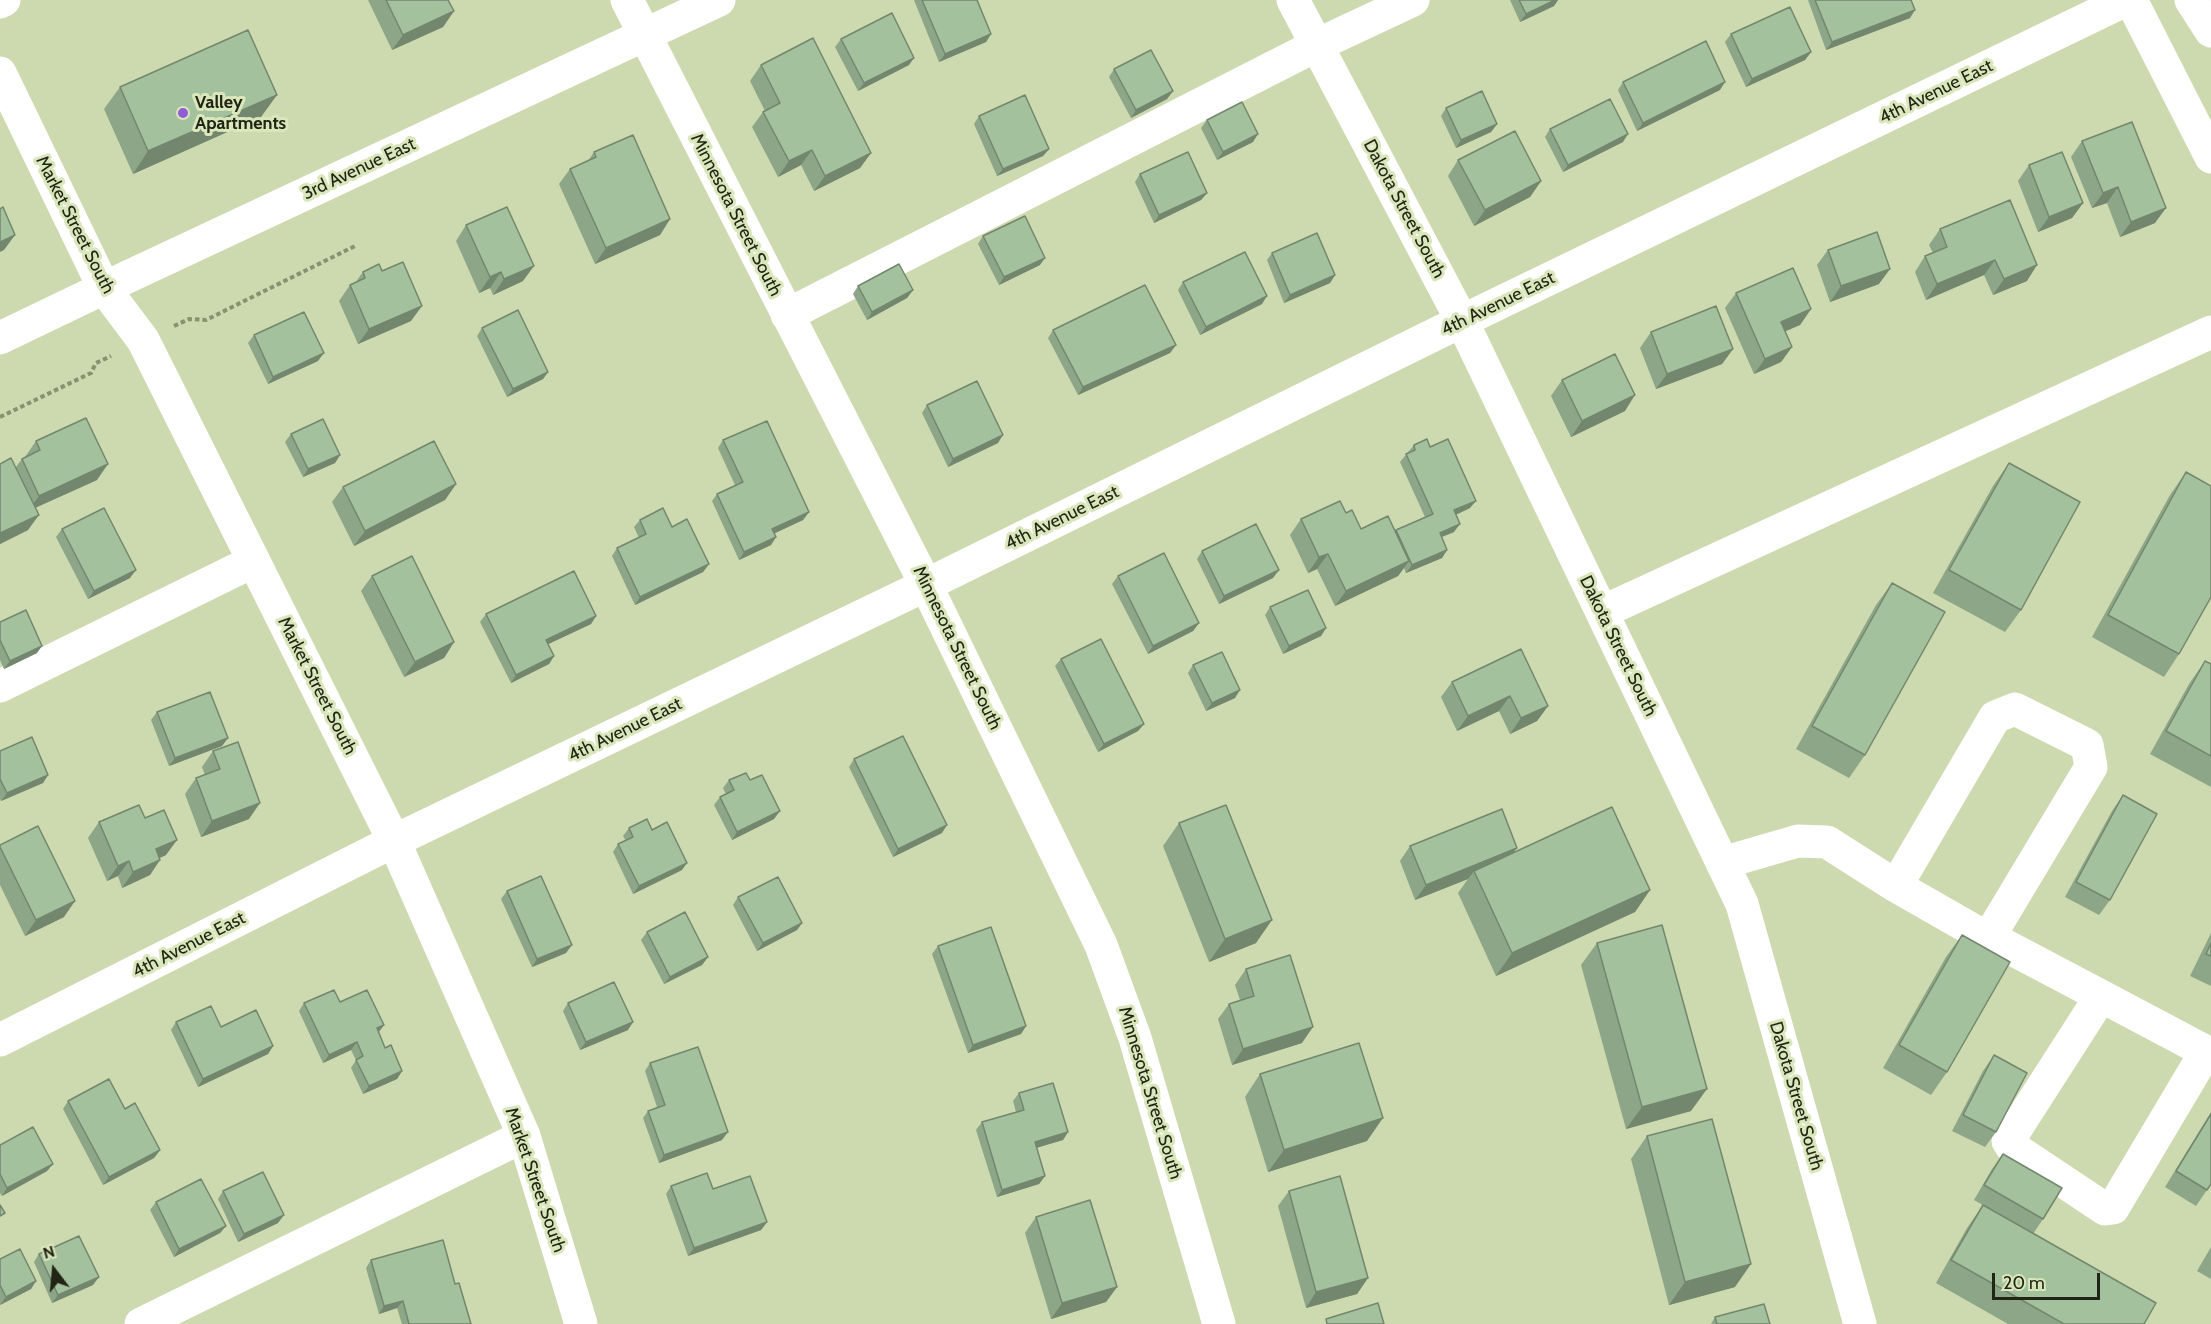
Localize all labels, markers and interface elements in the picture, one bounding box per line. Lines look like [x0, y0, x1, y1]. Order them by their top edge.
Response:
street label: 4th Avenue East [1876, 55, 1996, 129]
place label: Valley Apartments [195, 92, 286, 134]
marker: Valley Apartments [176, 106, 190, 120]
street label: Minnesota Street South [686, 130, 786, 300]
street label: 3rd Avenue East [299, 133, 419, 205]
street label: Dakota Street South [1358, 136, 1450, 282]
street label: Market Street South [31, 152, 119, 298]
street label: 4th Avenue East [1438, 267, 1558, 341]
street label: 4th Avenue East [1002, 481, 1122, 555]
street label: Minnesota Street South [908, 563, 1006, 733]
street label: Dakota Street South [1575, 572, 1661, 720]
street label: Market Street South [273, 613, 361, 759]
street label: 4th Avenue East [565, 693, 685, 767]
street label: 4th Avenue East [129, 907, 249, 983]
street label: Minnesota Street South [1113, 1004, 1187, 1182]
street label: Dakota Street South [1764, 1019, 1828, 1173]
street label: Market Street South [500, 1105, 570, 1255]
north arrow [24, 1240, 84, 1300]
text: N [41, 1242, 57, 1263]
scale bar [1995, 1261, 2103, 1299]
text: 20 m [2003, 1272, 2045, 1294]

